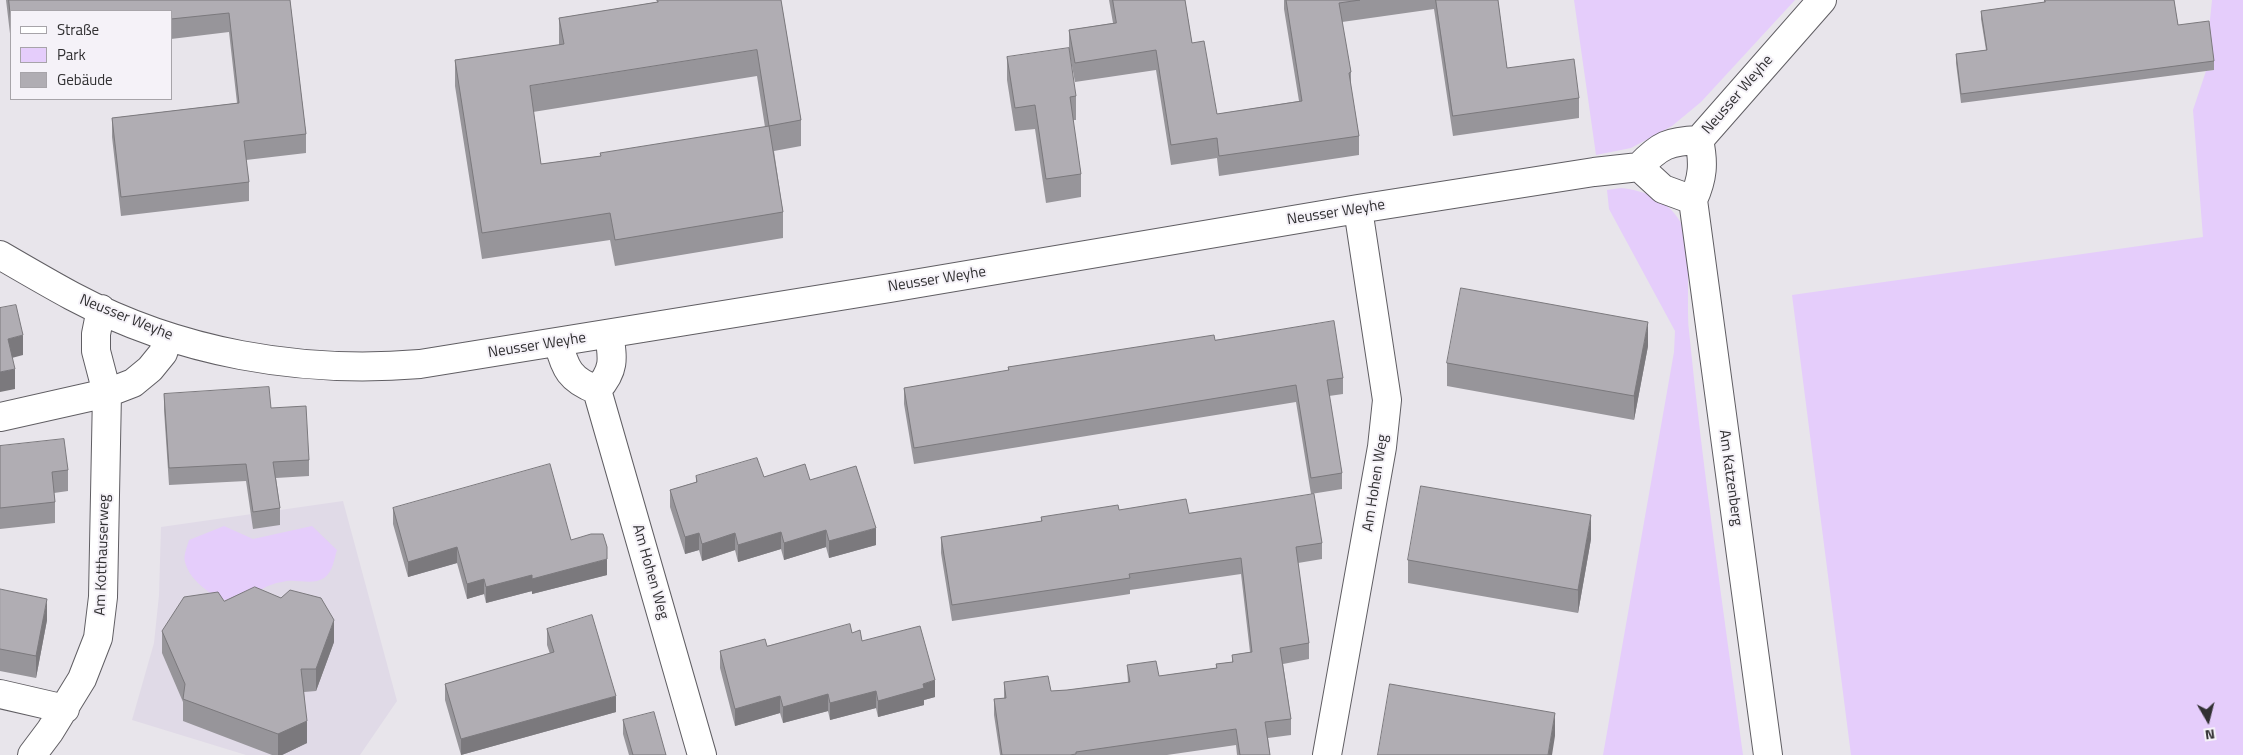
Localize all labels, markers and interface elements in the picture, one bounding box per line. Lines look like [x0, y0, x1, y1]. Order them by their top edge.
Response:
legend [10, 10, 172, 100]
text: Straße [57, 18, 99, 41]
text: Park [57, 43, 86, 66]
street label: Neusser Weyhe [1699, 52, 1777, 138]
text: Gebäude [57, 68, 113, 91]
street label: Neusser Weyhe [1286, 196, 1386, 230]
street label: Neusser Weyhe [887, 263, 987, 297]
street label: Neusser Weyhe [77, 291, 175, 345]
street label: Neusser Weyhe [487, 329, 587, 363]
street label: Am Katzenberg [1714, 429, 1746, 527]
street label: Am Hohen Weg [1359, 433, 1393, 533]
street label: Am Kotthauserweg [92, 494, 114, 616]
street label: Am Hohen Weg [628, 522, 672, 622]
north arrow [2183, 695, 2233, 745]
text: N [2204, 724, 2216, 746]

